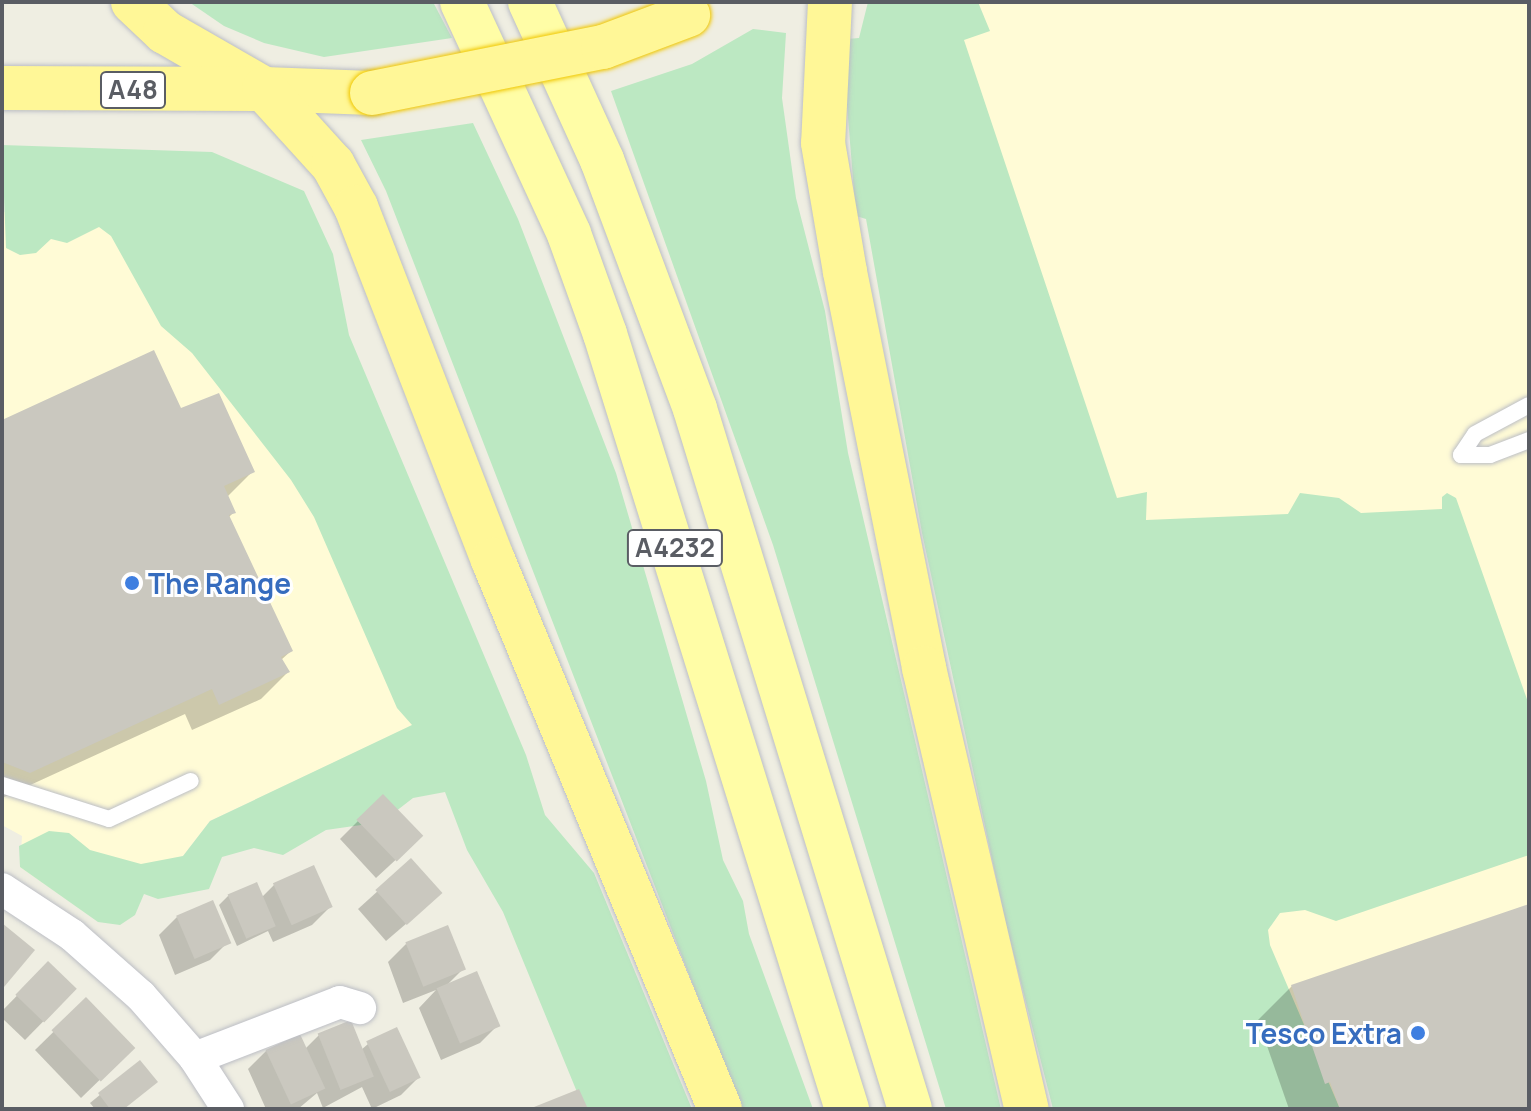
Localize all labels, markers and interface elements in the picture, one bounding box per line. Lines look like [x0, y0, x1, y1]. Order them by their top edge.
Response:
road number: A48 [99, 68, 167, 112]
road number: A4232 [625, 526, 725, 570]
place label: The Range [148, 566, 291, 600]
marker: The Range [123, 574, 141, 592]
place label: Tesco Extra [1246, 1016, 1402, 1050]
marker: Tesco Extra [1409, 1024, 1427, 1042]

